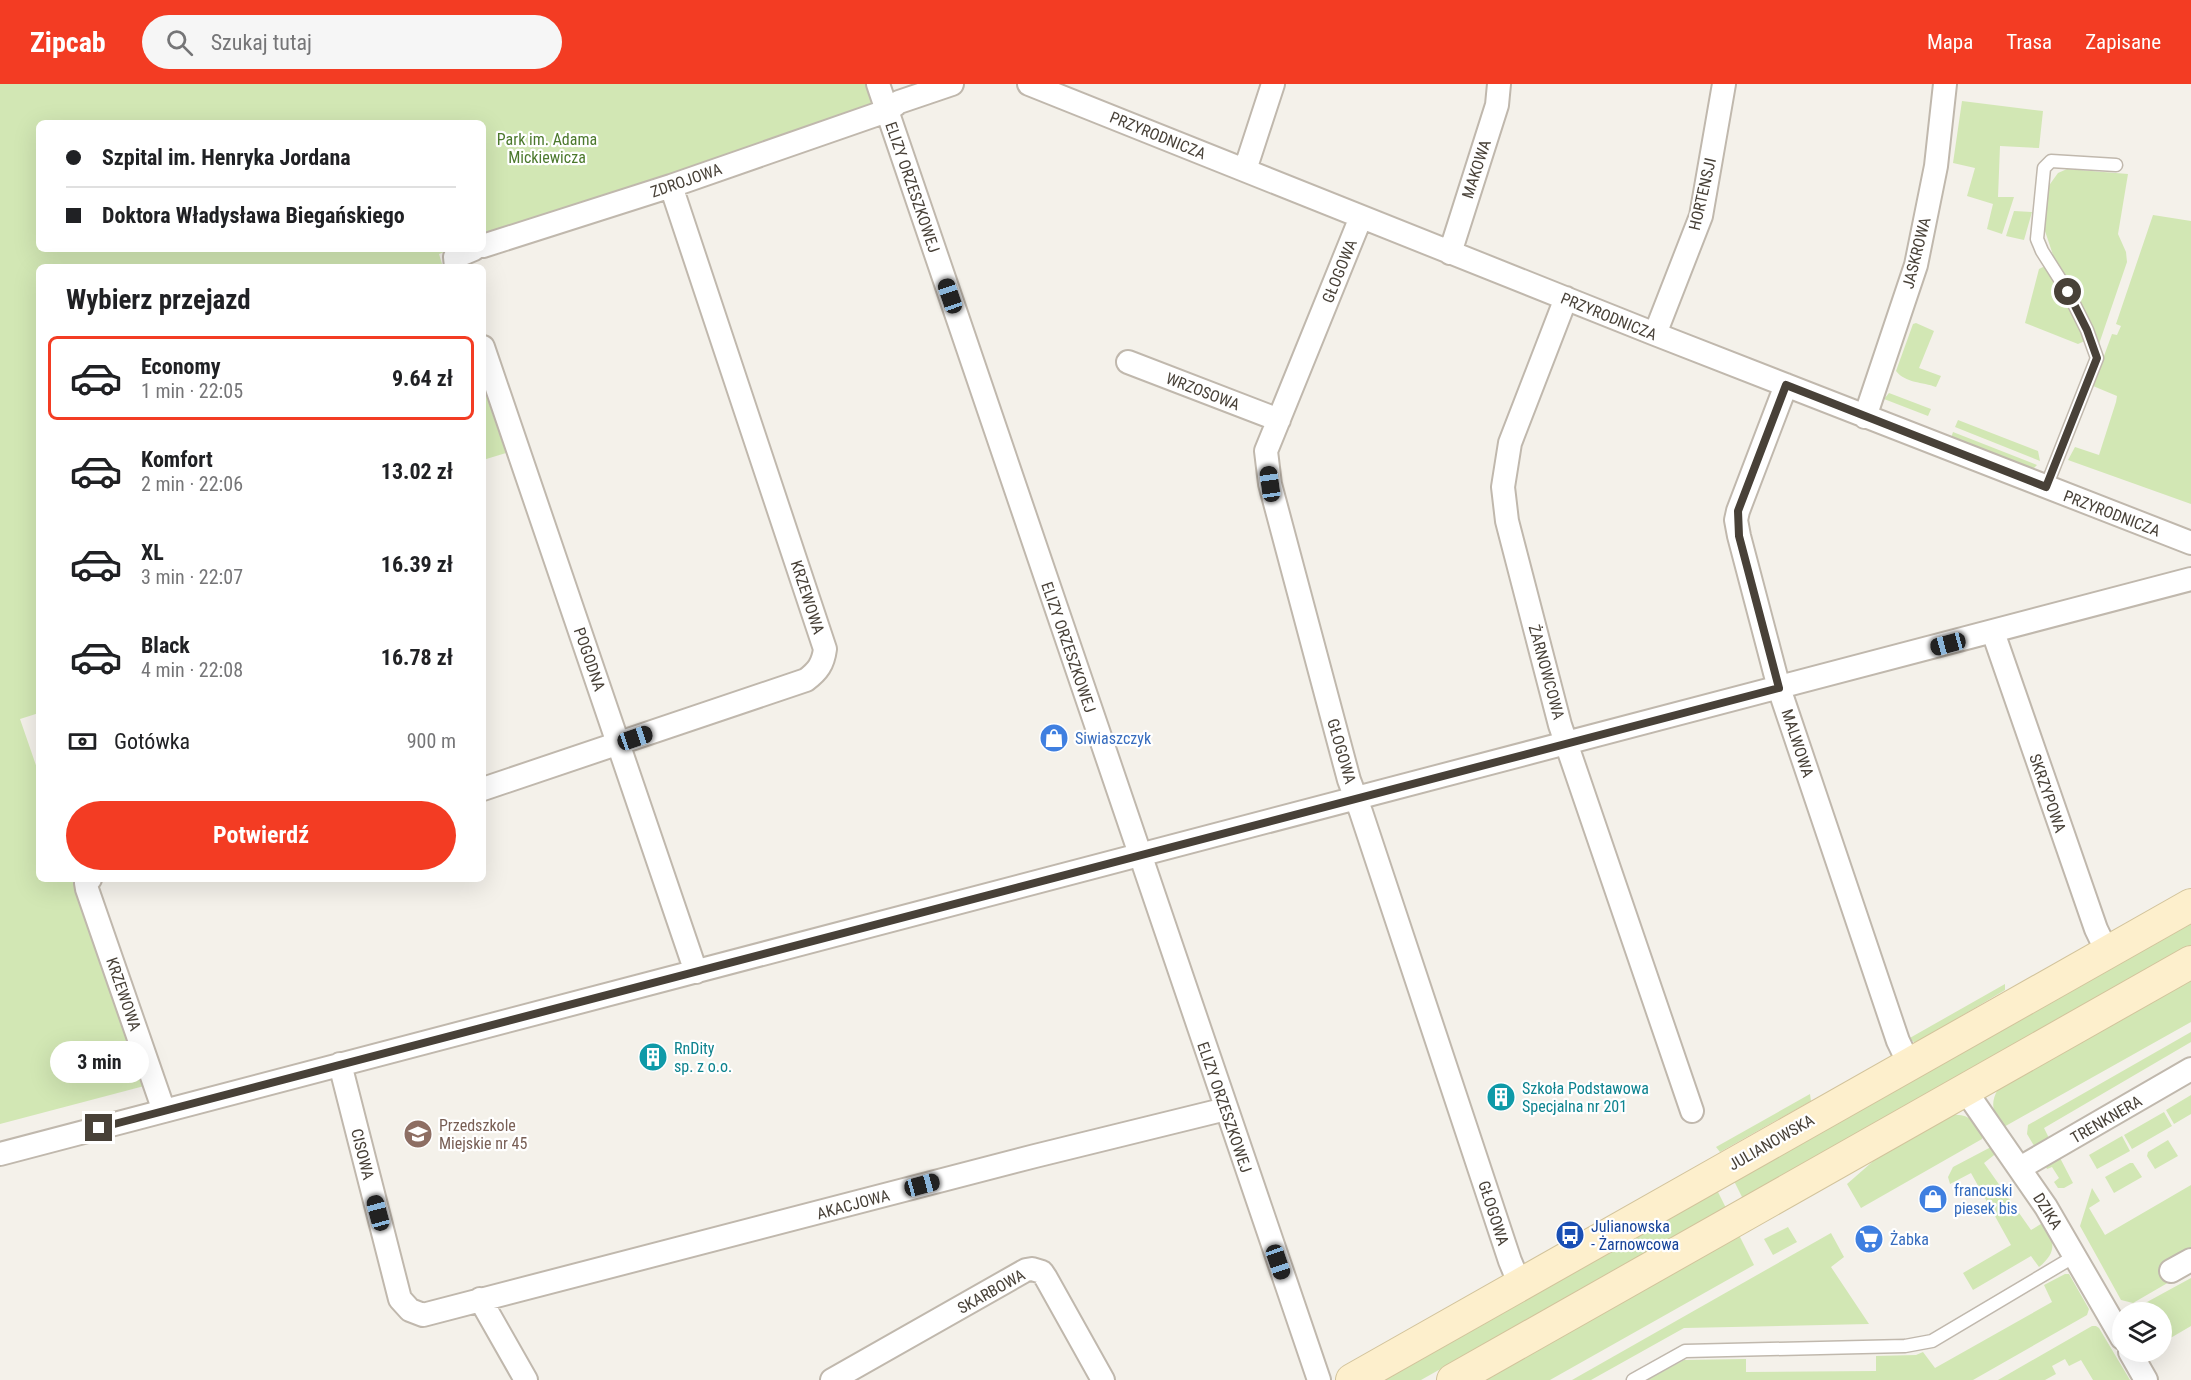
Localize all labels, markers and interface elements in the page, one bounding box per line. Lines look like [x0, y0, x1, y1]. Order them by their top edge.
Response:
search box [142, 15, 562, 69]
text: Zipcab [30, 26, 106, 59]
icon: search [163, 26, 196, 59]
text: Szukaj tutaj [211, 30, 312, 55]
text: Mapa [1927, 30, 1973, 54]
text: Trasa [2006, 30, 2052, 54]
text: Zapisane [2085, 30, 2161, 54]
street label: PRZYRODNICZA [1107, 108, 1209, 163]
street label: ELIZY ORZESZKOWEJ [881, 119, 944, 255]
park label: Park im. Adama Mickiewicza [497, 130, 597, 167]
street label: MAKOWA [1458, 137, 1495, 201]
text: Szpital im. Henryka Jordana [102, 145, 351, 170]
street label: HORTENSJI [1685, 156, 1720, 232]
street label: ZDROJOWA [648, 159, 724, 202]
text: Doktora Władysława Biegańskiego [102, 203, 405, 228]
street label: JASKROWA [1898, 215, 1935, 291]
street label: GŁOGOWA [1318, 237, 1361, 306]
car [936, 276, 964, 316]
route start [2054, 278, 2081, 305]
text: Wybierz przejazd [66, 284, 251, 316]
street label: PRZYRODNICZA [1558, 289, 1660, 344]
icon: car [69, 351, 123, 405]
text: Economy [141, 354, 221, 379]
text: 9.64 zł [392, 366, 453, 391]
street label: WRZOSOWA [1163, 369, 1242, 414]
text: 1 min · 22:05 [141, 379, 243, 403]
icon: car [69, 444, 123, 498]
text: Komfort [141, 447, 213, 472]
text: 13.02 zł [381, 459, 453, 484]
car [1259, 465, 1281, 503]
text: 2 min · 22:06 [141, 472, 243, 496]
street label: PRZYRODNICZA [2061, 486, 2163, 541]
icon: car [69, 537, 123, 591]
text: XL [141, 540, 164, 565]
text: 16.39 zł [381, 552, 453, 577]
street label: KRZEWOWA [787, 558, 828, 636]
text: 3 min · 22:07 [141, 565, 243, 589]
street label: ELIZY ORZESZKOWEJ [1037, 579, 1100, 715]
street label: ŻARNOWCOWA [1525, 622, 1568, 722]
street label: POGODNA [570, 625, 609, 693]
icon: car [69, 630, 123, 684]
car [1928, 631, 1968, 657]
text: Black [141, 633, 190, 658]
text: 16.78 zł [381, 645, 453, 670]
text: 4 min · 22:08 [141, 658, 243, 682]
street label: MALWOWA [1778, 707, 1818, 780]
street label: GŁOGOWA [1323, 716, 1360, 786]
shop icon: Siwiaszczyk [1038, 722, 1070, 754]
car [615, 724, 655, 752]
icon: cash [66, 725, 99, 758]
text: Gotówka [114, 729, 190, 754]
text: 900 m [407, 729, 456, 753]
place label: Siwiaszczyk [1075, 729, 1152, 748]
street label: SKRZYPOWA [2025, 751, 2070, 835]
button: Potwierdź [66, 801, 456, 870]
street label: KRZEWOWA [102, 955, 145, 1033]
place label: RnDity sp. z o.o. [674, 1039, 732, 1076]
street label: ELIZY ORZESZKOWEJ [1193, 1039, 1256, 1175]
callout: 3 min [50, 1041, 148, 1083]
building icon: RnDity sp. z o.o. [637, 1041, 669, 1073]
text: 3 min [77, 1050, 122, 1074]
place label: Szkoła Podstawowa Specjalna nr 201 [1522, 1079, 1649, 1116]
building icon: Szkoła Podstawowa Specjalna nr 201 [1485, 1081, 1517, 1113]
street label: TRENKNERA [2067, 1091, 2145, 1147]
street label: JULIANOWSKA [1725, 1110, 1817, 1175]
route end [85, 1114, 112, 1141]
place label: Przedszkole Miejskie nr 45 [439, 1116, 527, 1153]
school or university icon: Przedszkole Miejskie nr 45 [402, 1118, 434, 1150]
street label: CISOWA [347, 1127, 378, 1182]
car [902, 1172, 942, 1198]
street label: GŁOGOWA [1474, 1178, 1513, 1248]
place label: francuski piesek bis [1954, 1181, 2018, 1218]
shop icon: francuski piesek bis [1917, 1183, 1949, 1215]
street label: AKACJOWA [815, 1186, 892, 1223]
street label: DZIKA [2029, 1190, 2066, 1233]
car [365, 1193, 391, 1233]
place label: Julianowska - Żarnowcowa [1591, 1217, 1679, 1254]
bus stop icon: Julianowska - Żarnowcowa [1554, 1219, 1586, 1251]
supermarket icon: Żabka [1853, 1223, 1885, 1255]
place label: Żabka [1890, 1230, 1929, 1249]
car [1264, 1242, 1292, 1282]
street label: SKARBOWA [954, 1265, 1028, 1318]
map controls [2112, 1302, 2172, 1362]
button: layers [2112, 1302, 2172, 1362]

